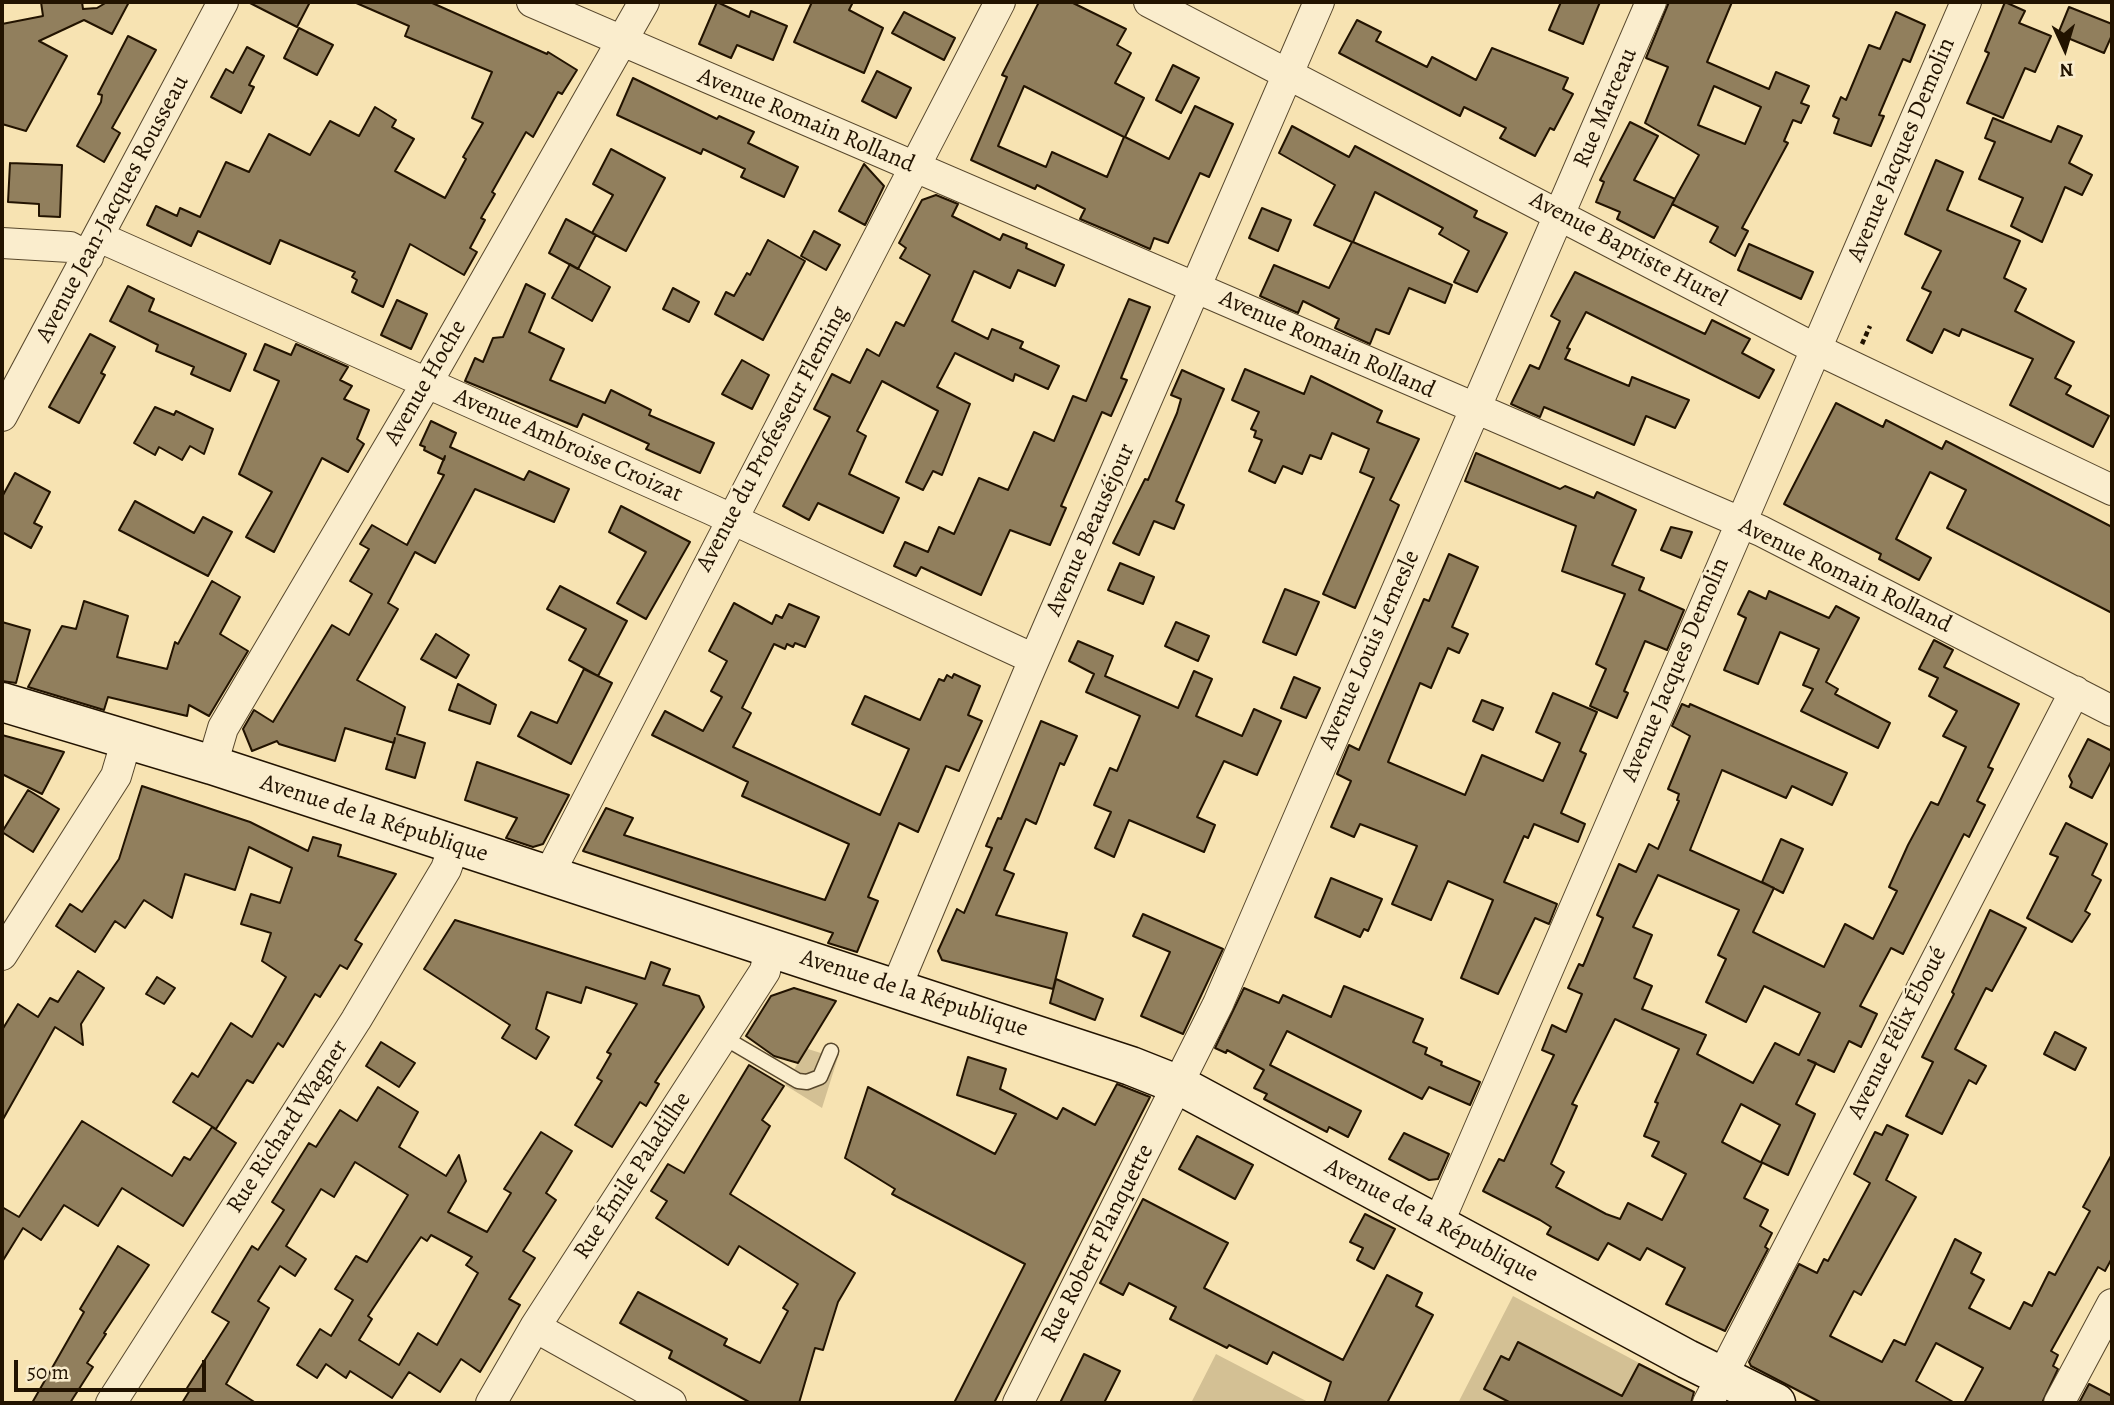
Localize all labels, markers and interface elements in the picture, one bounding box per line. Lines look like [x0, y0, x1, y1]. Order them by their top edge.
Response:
north arrow [2030, 14, 2100, 84]
street label: Avenue Jacques Demolin [1842, 34, 1962, 266]
street label: Rue Marceau [1568, 44, 1644, 172]
text: N [2059, 56, 2074, 83]
street label: Avenue Romain Rolland [693, 62, 919, 180]
street label: Avenue Jean-Jacques Rousseau [30, 71, 196, 347]
street label: Avenue Baptiste Hurel [1525, 186, 1731, 314]
street label: Avenue Romain Rolland [1215, 285, 1439, 405]
street label: Avenue du Professeur Fleming [691, 301, 855, 577]
street label: Avenue Hoche [379, 315, 473, 451]
street label: Avenue Ambroise Croizat [449, 383, 687, 509]
street label: Avenue Beauséjour [1040, 439, 1142, 621]
street label: Avenue Romain Rolland [1734, 512, 1956, 640]
street label: Avenue Louis Lemesle [1313, 546, 1427, 754]
street label: Avenue Jacques Demolin [1616, 554, 1736, 786]
street label: Avenue de la République [257, 769, 491, 869]
street label: Avenue Félix Éboué [1842, 942, 1954, 1124]
street label: Avenue de la République [797, 944, 1031, 1044]
street label: Rue Richard Wagner [221, 1035, 355, 1219]
street label: Rue Émile Paladilhe [568, 1087, 698, 1265]
street label: Rue Robert Planquette [1035, 1140, 1161, 1348]
street label: Avenue de la République [1319, 1152, 1543, 1290]
scale bar [18, 1346, 210, 1390]
text: 50 m [27, 1358, 69, 1386]

